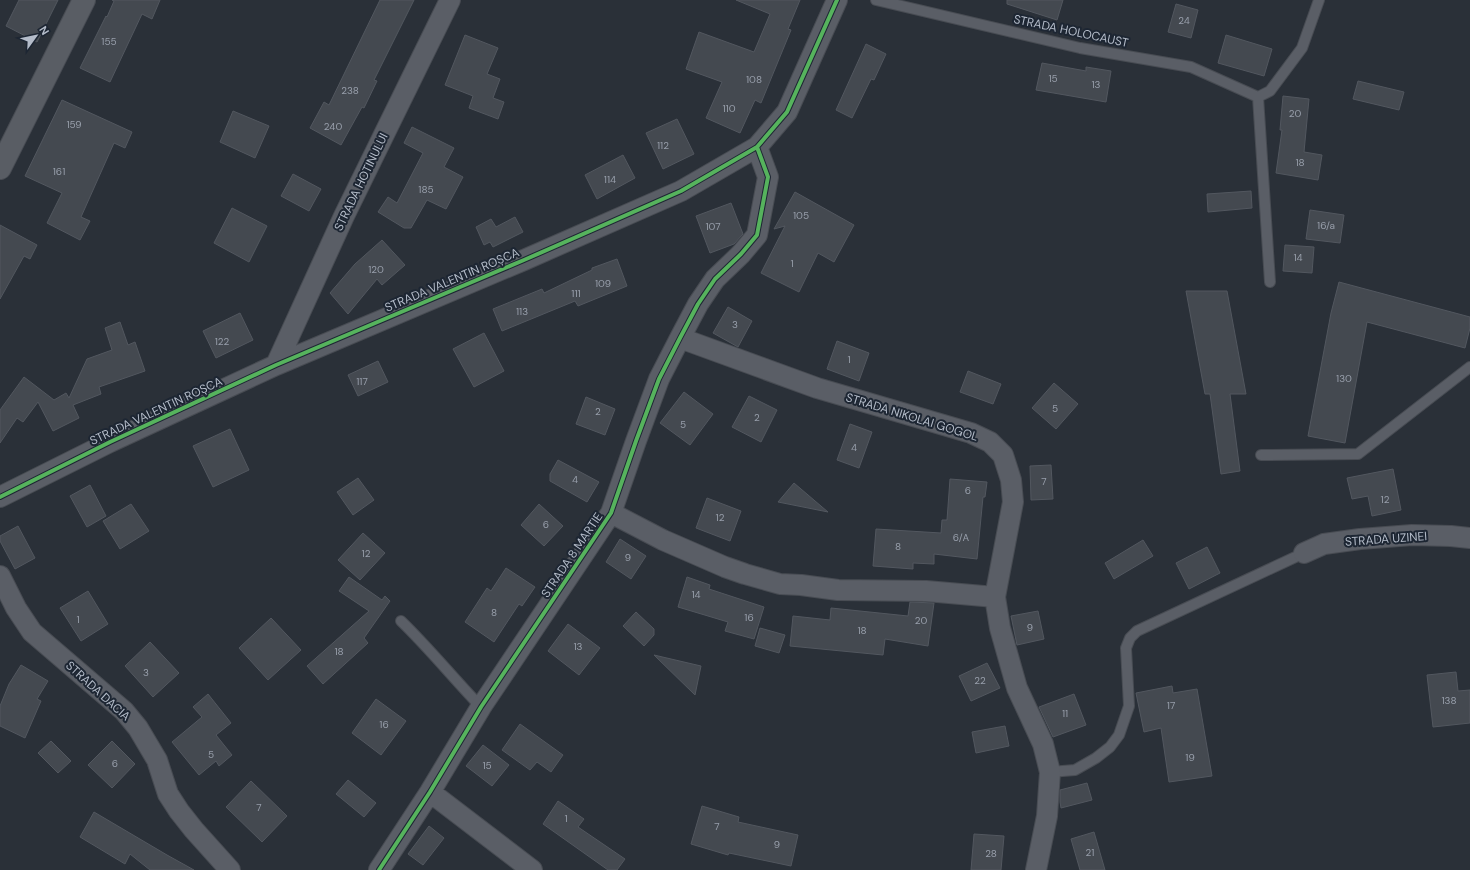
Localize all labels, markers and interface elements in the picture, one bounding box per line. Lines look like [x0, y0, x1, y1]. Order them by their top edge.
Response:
street label: STRADA HOLOCAUST [1012, 11, 1130, 51]
house number: 24 [1178, 14, 1190, 27]
north arrow [16, 16, 56, 56]
text: N [36, 23, 52, 38]
house number: 155 [101, 35, 117, 48]
house number: 15 [1048, 72, 1058, 85]
house number: 108 [746, 73, 762, 86]
house number: 13 [1091, 78, 1101, 91]
house number: 238 [341, 84, 359, 97]
house number: 110 [722, 102, 736, 115]
house number: 20 [1289, 107, 1301, 120]
house number: 159 [66, 118, 82, 131]
house number: 240 [324, 120, 342, 133]
street label: STRADA HOTINULUI [330, 131, 392, 233]
house number: 112 [657, 139, 669, 152]
house number: 18 [1295, 156, 1305, 169]
house number: 161 [53, 165, 65, 178]
house number: 114 [604, 173, 616, 186]
house number: 185 [418, 183, 434, 196]
house number: 105 [793, 209, 809, 222]
house number: 16/a [1317, 219, 1335, 232]
house number: 107 [705, 220, 721, 233]
street label: STRADA VALENTIN ROȘCA [382, 244, 522, 316]
house number: 14 [1293, 251, 1303, 264]
house number: 1 [790, 257, 794, 270]
house number: 120 [368, 263, 384, 276]
house number: 109 [595, 277, 611, 290]
house number: 111 [571, 287, 581, 300]
house number: 113 [516, 305, 528, 318]
house number: 3 [732, 318, 738, 331]
house number: 122 [215, 335, 230, 348]
house number: 1 [847, 353, 851, 366]
house number: 130 [1336, 372, 1352, 385]
street label: STRADA VALENTIN ROȘCA [87, 373, 225, 449]
house number: 117 [356, 375, 368, 388]
street label: STRADA NIKOLAI GOGOL [844, 389, 980, 445]
house number: 5 [1052, 402, 1058, 415]
house number: 2 [595, 405, 601, 418]
house number: 2 [754, 411, 760, 424]
house number: 5 [680, 418, 686, 431]
house number: 4 [851, 441, 857, 454]
house number: 4 [572, 473, 578, 486]
house number: 7 [1041, 475, 1047, 488]
house number: 6 [965, 484, 971, 497]
house number: 12 [1381, 493, 1390, 506]
street label: STRADA 8 MARTIE [538, 509, 607, 601]
house number: 12 [716, 511, 725, 524]
house number: 6 [543, 518, 549, 531]
street label: STRADA UZINEI [1344, 528, 1428, 550]
house number: 6/A [953, 531, 970, 544]
house number: 8 [895, 540, 901, 553]
house number: 12 [362, 547, 371, 560]
house number: 9 [625, 551, 631, 564]
house number: 14 [691, 588, 701, 601]
house number: 8 [491, 606, 497, 619]
house number: 16 [744, 611, 754, 624]
house number: 1 [76, 613, 80, 626]
house number: 20 [915, 614, 927, 627]
house number: 9 [1027, 621, 1033, 634]
house number: 18 [857, 624, 867, 637]
house number: 13 [573, 640, 583, 653]
house number: 18 [334, 645, 344, 658]
street label: STRADA DACIA [62, 658, 134, 724]
house number: 3 [143, 666, 149, 679]
house number: 22 [974, 674, 986, 687]
house number: 138 [1441, 694, 1457, 707]
house number: 17 [1167, 699, 1175, 712]
house number: 11 [1062, 707, 1068, 720]
house number: 16 [379, 718, 389, 731]
house number: 5 [208, 748, 214, 761]
house number: 19 [1185, 751, 1195, 764]
house number: 6 [112, 757, 118, 770]
house number: 15 [482, 759, 492, 772]
house number: 7 [256, 801, 262, 814]
house number: 1 [564, 812, 568, 825]
house number: 7 [714, 820, 720, 833]
house number: 9 [774, 838, 780, 851]
house number: 21 [1086, 846, 1094, 859]
house number: 28 [985, 847, 997, 860]

